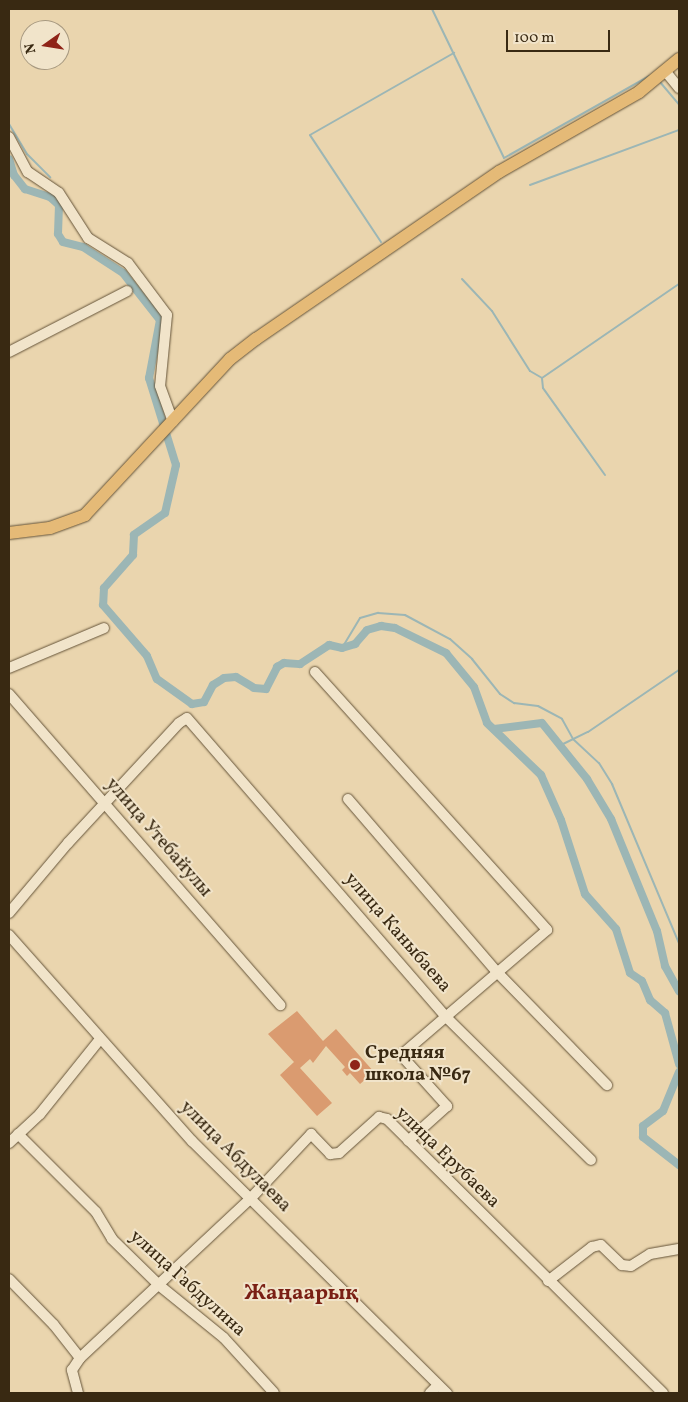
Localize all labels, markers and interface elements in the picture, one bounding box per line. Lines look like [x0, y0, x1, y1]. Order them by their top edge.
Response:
north arrow [20, 20, 70, 70]
scale bar [508, 20, 612, 52]
text: 100 m [514, 28, 554, 49]
text: N [20, 41, 41, 55]
street label: улица Утебайулы [100, 774, 216, 902]
street label: улица Каныбаева [339, 868, 455, 998]
place label: Средняя школа №67 [365, 1043, 471, 1087]
marker: Средняя школа №67 [349, 1059, 361, 1071]
street label: улица Абдулаева [174, 1096, 296, 1218]
street label: улица Ерубаева [390, 1102, 504, 1214]
street label: улица Габдулина [124, 1226, 250, 1342]
district label: Жаңаарық [244, 1281, 358, 1307]

